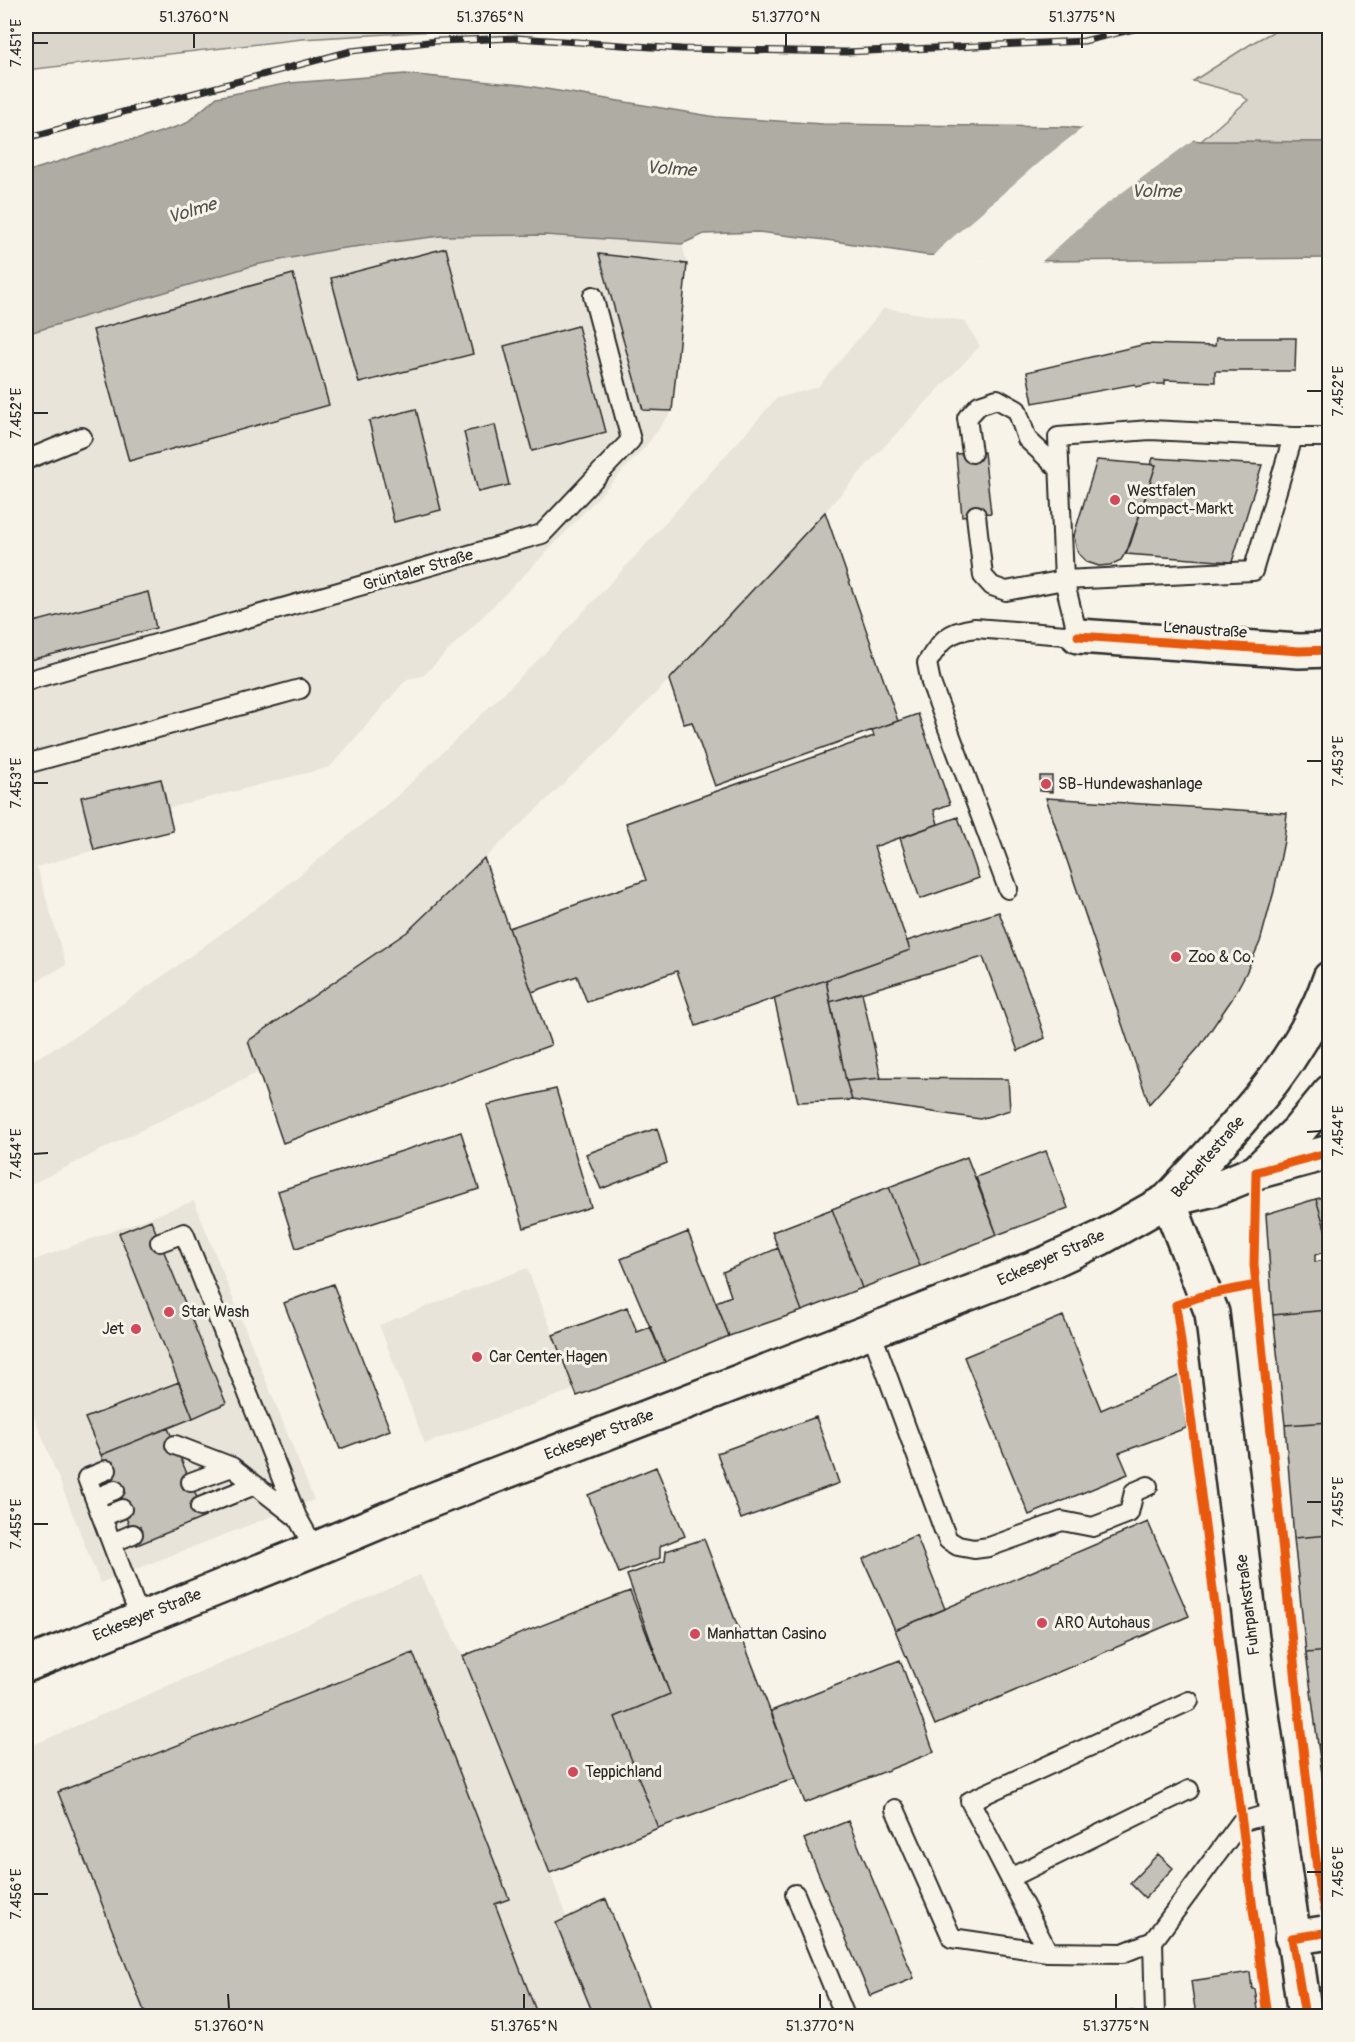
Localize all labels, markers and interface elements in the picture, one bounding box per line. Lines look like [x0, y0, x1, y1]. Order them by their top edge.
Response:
text: 51.3760°N [159, 8, 229, 27]
text: 51.3765°N [456, 8, 524, 27]
text: 51.3770°N [752, 8, 820, 27]
text: 51.3775°N [1049, 8, 1115, 27]
text: 7.451°E [7, 19, 26, 67]
water label: Volme [645, 156, 699, 182]
water label: Volme [1131, 180, 1183, 203]
water label: Volme [165, 192, 221, 229]
text: 7.452°E [1329, 365, 1348, 416]
text: 7.452°E [7, 387, 26, 438]
place label: Westfalen Compact-Markt [1127, 481, 1234, 519]
marker: Westfalen Compact-Markt [1108, 493, 1122, 507]
street label: Grüntaler Straße [361, 545, 476, 595]
street label: Lenaustraße [1162, 617, 1248, 643]
text: 7.453°E [1329, 735, 1348, 786]
text: 7.453°E [7, 757, 26, 808]
place label: SB-Hundewashanlage [1058, 774, 1203, 794]
marker: SB-Hundewashanlage [1039, 777, 1053, 791]
place label: Zoo & Co. [1188, 947, 1254, 967]
marker: Zoo & Co. [1169, 950, 1183, 964]
text: 7.454°E [1329, 1105, 1348, 1157]
street label: Becheltestraße [1167, 1112, 1249, 1202]
text: 7.454°E [7, 1128, 26, 1180]
street label: Eckeseyer Straße [994, 1225, 1108, 1291]
place label: Star Wash [181, 1302, 249, 1322]
marker: Star Wash [162, 1305, 176, 1319]
place label: Jet [102, 1319, 125, 1339]
marker: Jet [129, 1322, 143, 1336]
place label: Car Center Hagen [489, 1347, 608, 1367]
marker: Car Center Hagen [470, 1350, 484, 1364]
street label: Eckeseyer Straße [542, 1405, 657, 1465]
text: 7.455°E [1329, 1477, 1348, 1527]
text: 7.455°E [7, 1499, 26, 1549]
street label: Fuhrparkstraße [1232, 1553, 1264, 1657]
street label: Eckeseyer Straße [90, 1584, 204, 1646]
place label: ARO Autohaus [1054, 1613, 1150, 1633]
marker: ARO Autohaus [1035, 1616, 1049, 1630]
place label: Manhattan Casino [707, 1624, 827, 1644]
marker: Manhattan Casino [688, 1627, 702, 1641]
place label: Teppichland [585, 1762, 662, 1782]
marker: Teppichland [566, 1765, 580, 1779]
text: 7.456°E [1329, 1846, 1348, 1898]
text: 7.456°E [7, 1868, 26, 1920]
text: 51.3760°N [194, 2017, 264, 2036]
text: 51.3765°N [490, 2017, 558, 2036]
text: 51.3770°N [786, 2017, 854, 2036]
text: 51.3775°N [1083, 2017, 1149, 2036]

